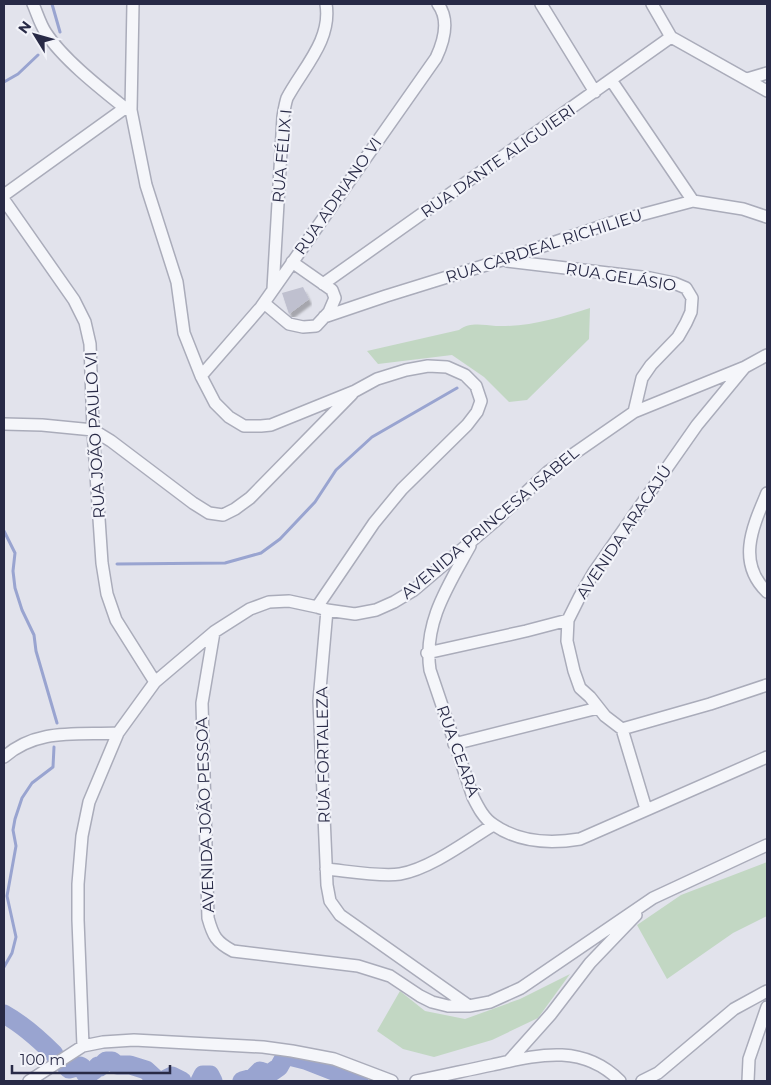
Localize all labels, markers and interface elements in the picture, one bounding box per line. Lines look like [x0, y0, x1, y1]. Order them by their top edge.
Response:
north arrow [10, 10, 60, 60]
text: N [14, 17, 35, 37]
street label: RUA DANTE ALIGUIERI [417, 100, 579, 222]
street label: RUA FÉLIX I [268, 108, 296, 204]
street label: RUA ADRIANO VI [290, 134, 386, 258]
street label: RUA CARDEAL RICHILIEU [443, 205, 645, 287]
street label: RUA GELÁSIO [564, 259, 678, 295]
street label: RUA JOÃO PAULO VI [81, 351, 109, 519]
street label: AVENIDA PRINCESA ISABEL [397, 443, 583, 603]
street label: AVENIDA ARACAJÚ [572, 462, 676, 602]
street label: RUA FORTALEZA [312, 686, 334, 823]
street label: RUA CEARÁ [433, 703, 484, 800]
street label: AVENIDA JOÃO PESSOA [192, 716, 218, 913]
scale bar [12, 1042, 170, 1074]
text: 100 m [20, 1050, 65, 1069]

